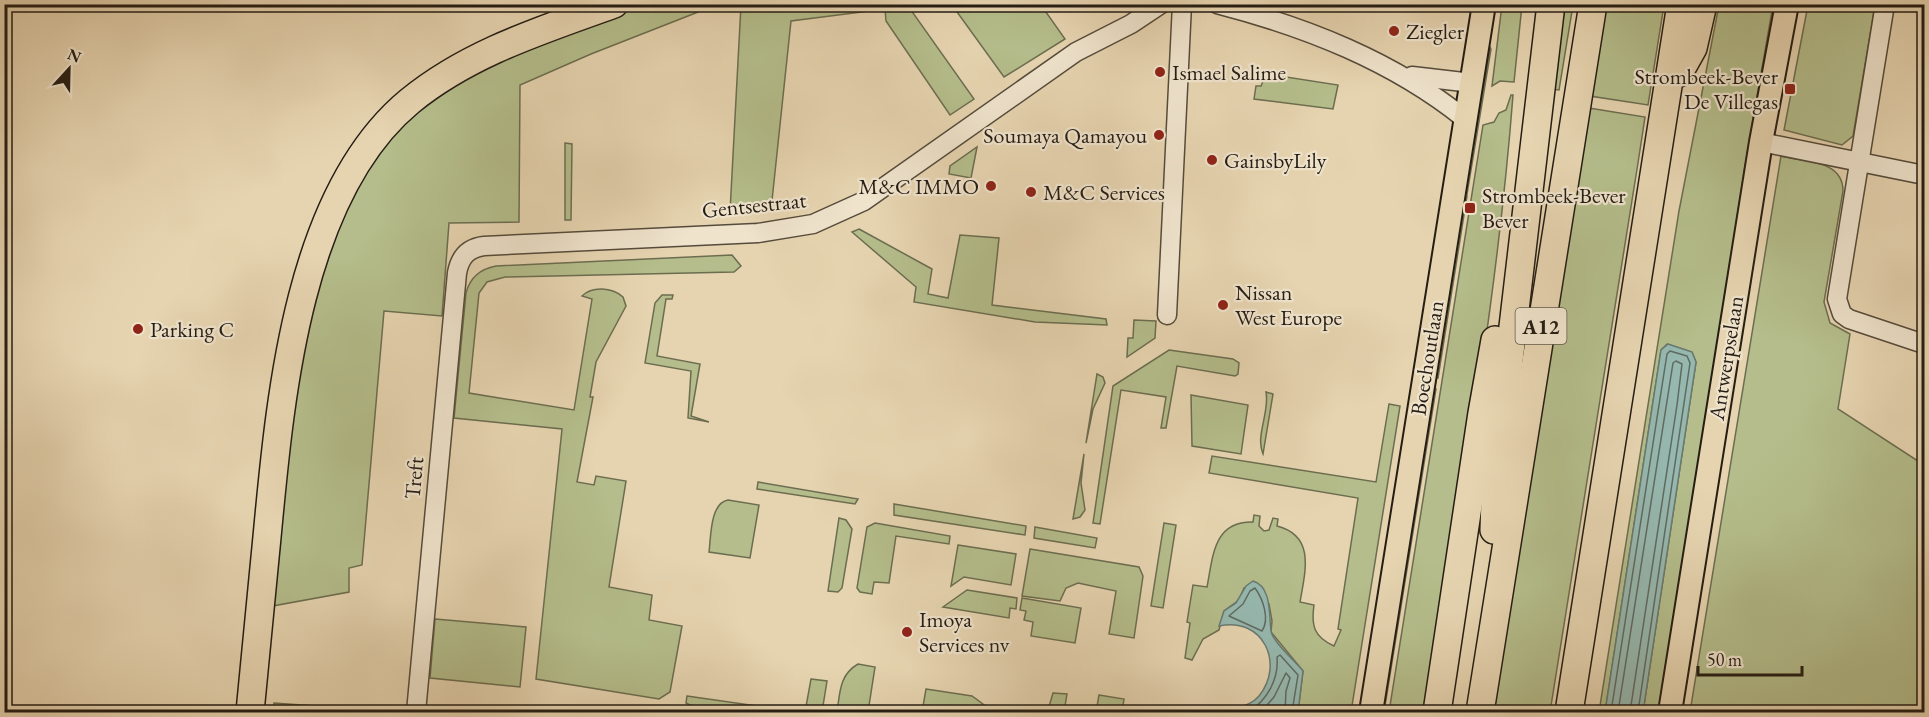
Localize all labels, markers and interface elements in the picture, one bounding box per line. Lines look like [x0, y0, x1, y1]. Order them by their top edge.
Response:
place label: Ziegler [1406, 17, 1465, 46]
marker: Ziegler [1387, 24, 1401, 38]
north arrow [39, 39, 99, 99]
text: N [64, 43, 84, 68]
place label: Ismael Salime [1172, 58, 1287, 87]
place label: Strombeek-Bever De Villegas [1634, 62, 1779, 116]
marker: Ismael Salime [1153, 65, 1167, 79]
marker: Strombeek-Bever De Villegas [1783, 82, 1797, 96]
place label: Soumaya Qamayou [983, 121, 1147, 150]
marker: Soumaya Qamayou [1152, 128, 1166, 142]
place label: GainsbyLily [1224, 146, 1327, 175]
marker: GainsbyLily [1205, 153, 1219, 167]
place label: M&C IMMO [859, 172, 979, 201]
place label: M&C Services [1043, 178, 1165, 207]
marker: M&C IMMO [984, 179, 998, 193]
place label: Strombeek-Bever Bever [1482, 181, 1626, 235]
street label: Gentsestraat [700, 185, 808, 225]
marker: M&C Services [1024, 185, 1038, 199]
marker: Strombeek-Bever Bever [1463, 201, 1477, 215]
place label: Nissan West Europe [1235, 278, 1343, 332]
street label: Antwerpselaan [1702, 293, 1750, 423]
marker: Nissan West Europe [1216, 298, 1230, 312]
street label: Boechoutlaan [1404, 298, 1450, 418]
road number: A12 [1516, 308, 1566, 344]
place label: Parking C [150, 315, 234, 344]
marker: Parking C [131, 322, 145, 336]
street label: Treft [398, 456, 430, 500]
place label: Imoya Services nv [919, 605, 1010, 659]
marker: Imoya Services nv [900, 625, 914, 639]
scale bar [1698, 639, 1802, 677]
text: 50 m [1707, 648, 1742, 671]

